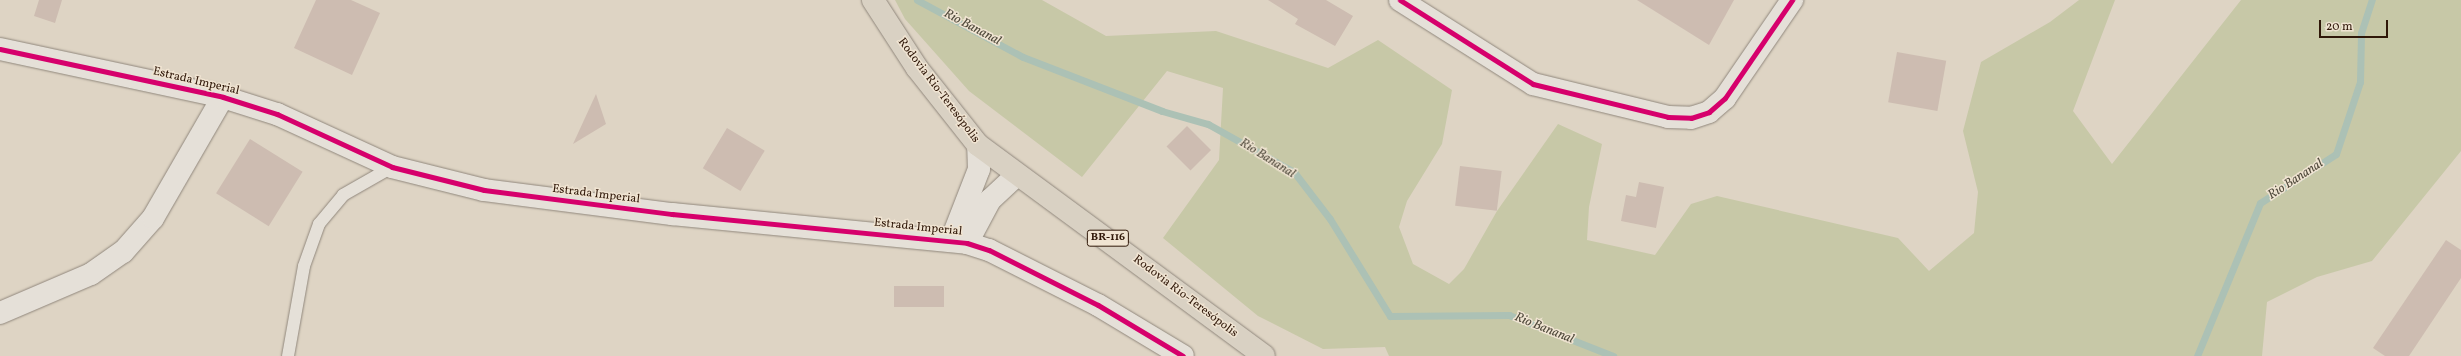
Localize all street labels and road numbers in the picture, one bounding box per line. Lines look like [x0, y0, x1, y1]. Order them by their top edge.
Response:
street label: Rodovia Rio-Teresópolis [894, 36, 982, 146]
street label: Estrada Imperial [151, 65, 241, 99]
street label: Estrada Imperial [551, 182, 641, 208]
street label: Estrada Imperial [873, 216, 963, 240]
road number: BR-116 [1086, 229, 1130, 247]
street label: Rodovia Rio-Teresópolis [1130, 253, 1240, 341]

